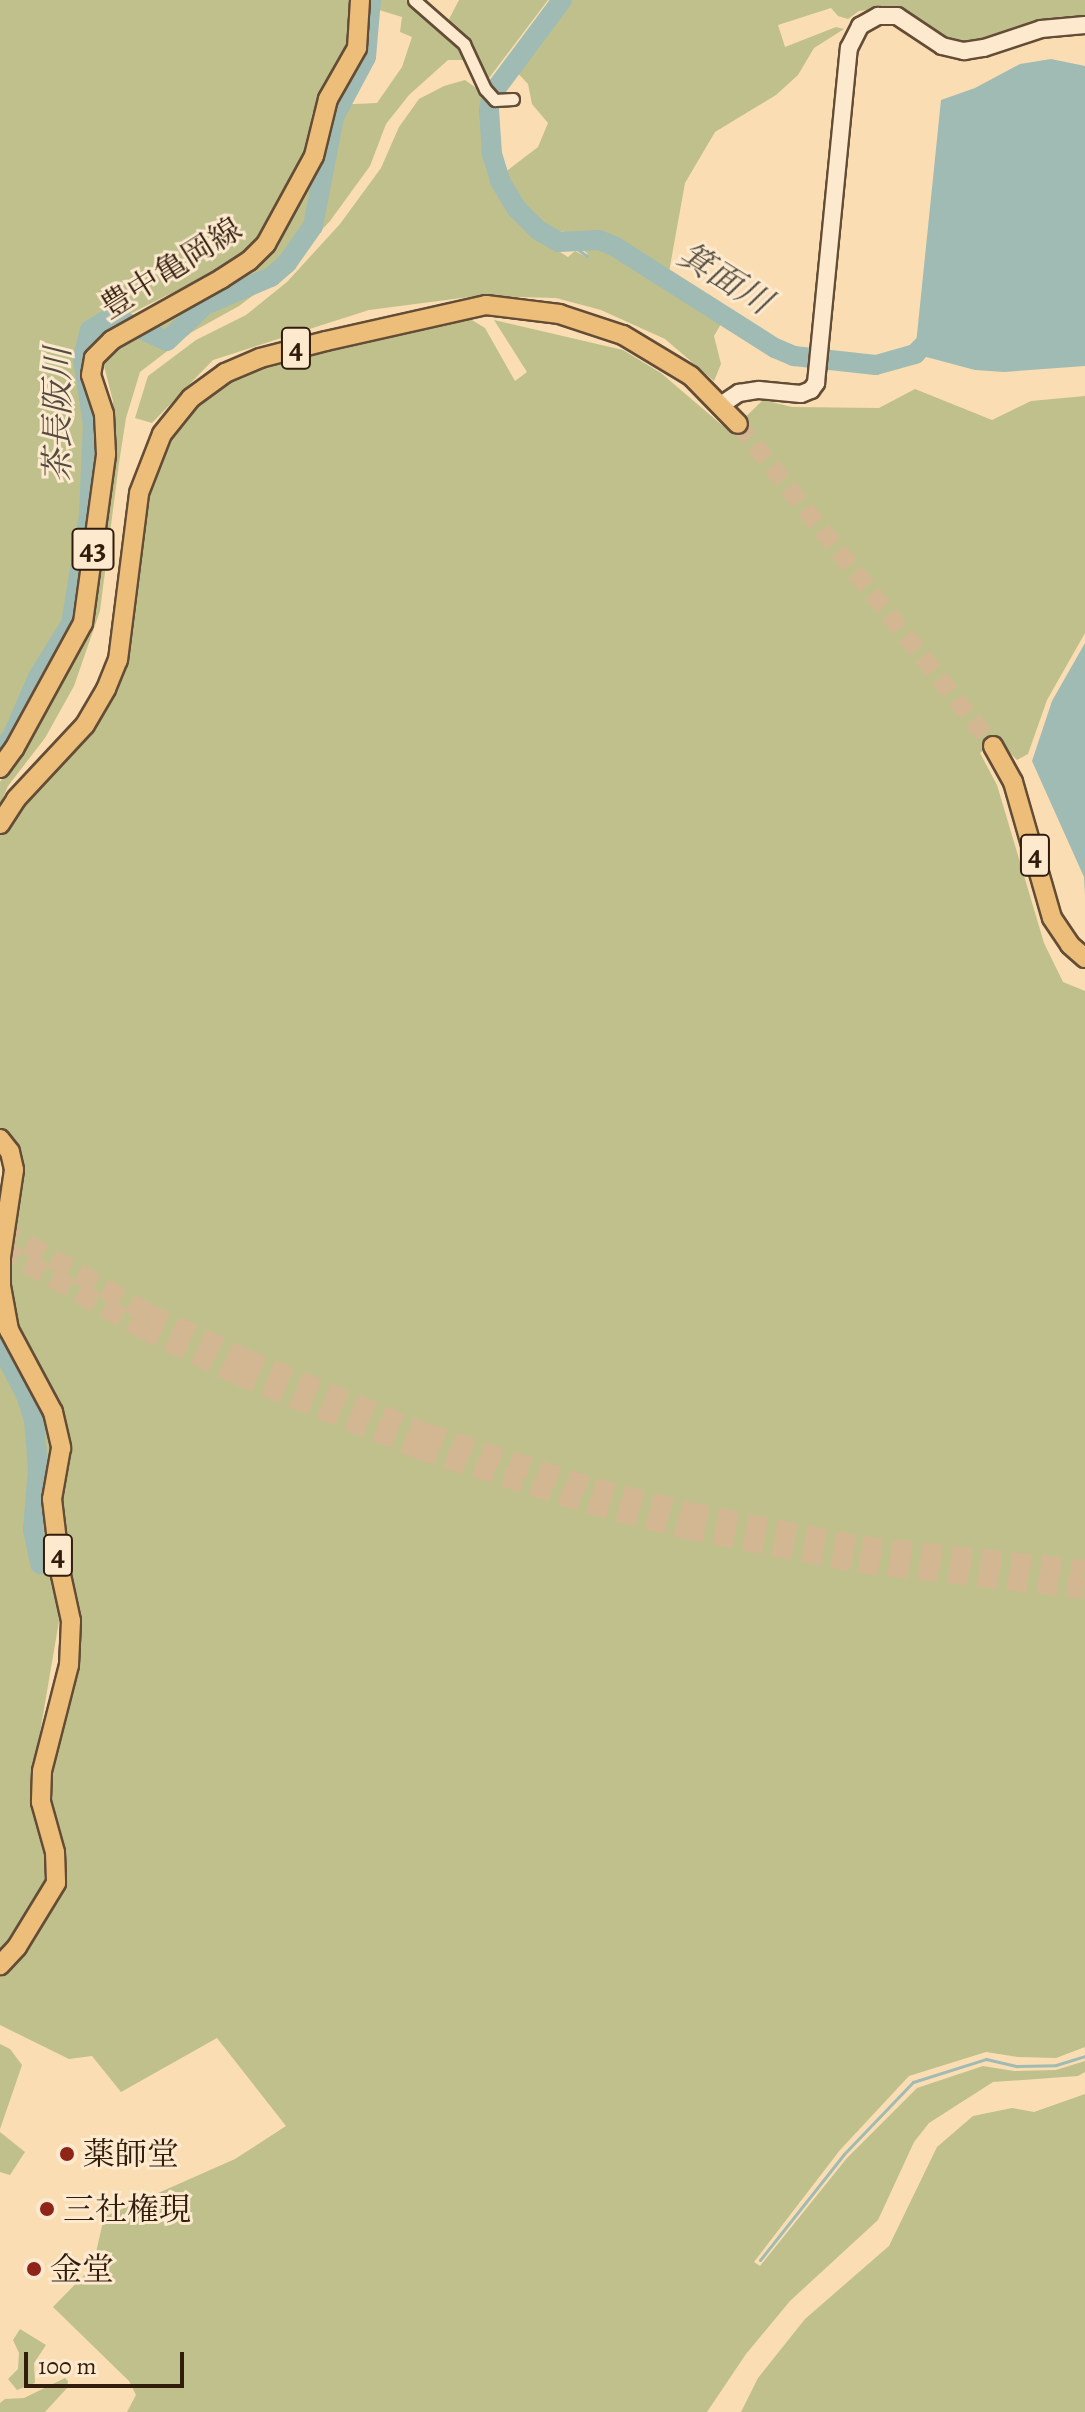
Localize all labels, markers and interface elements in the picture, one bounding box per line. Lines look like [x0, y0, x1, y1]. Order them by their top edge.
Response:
street label: 豊中亀岡線 [93, 209, 249, 327]
water label: 箕面川 [671, 234, 779, 322]
road number: 4 [280, 322, 312, 374]
water label: 茶長阪川 [38, 347, 78, 483]
road number: 43 [71, 523, 115, 575]
road number: 4 [1019, 829, 1051, 881]
road number: 4 [42, 1529, 74, 1581]
place label: 薬師堂 [83, 2135, 179, 2173]
marker: 薬師堂 [58, 2145, 76, 2163]
place label: 三社権現 [63, 2190, 191, 2228]
marker: 三社権現 [38, 2200, 56, 2218]
place label: 金堂 [50, 2250, 114, 2288]
marker: 金堂 [25, 2260, 43, 2278]
scale bar [28, 2336, 188, 2386]
text: 100 m [38, 2350, 97, 2382]

